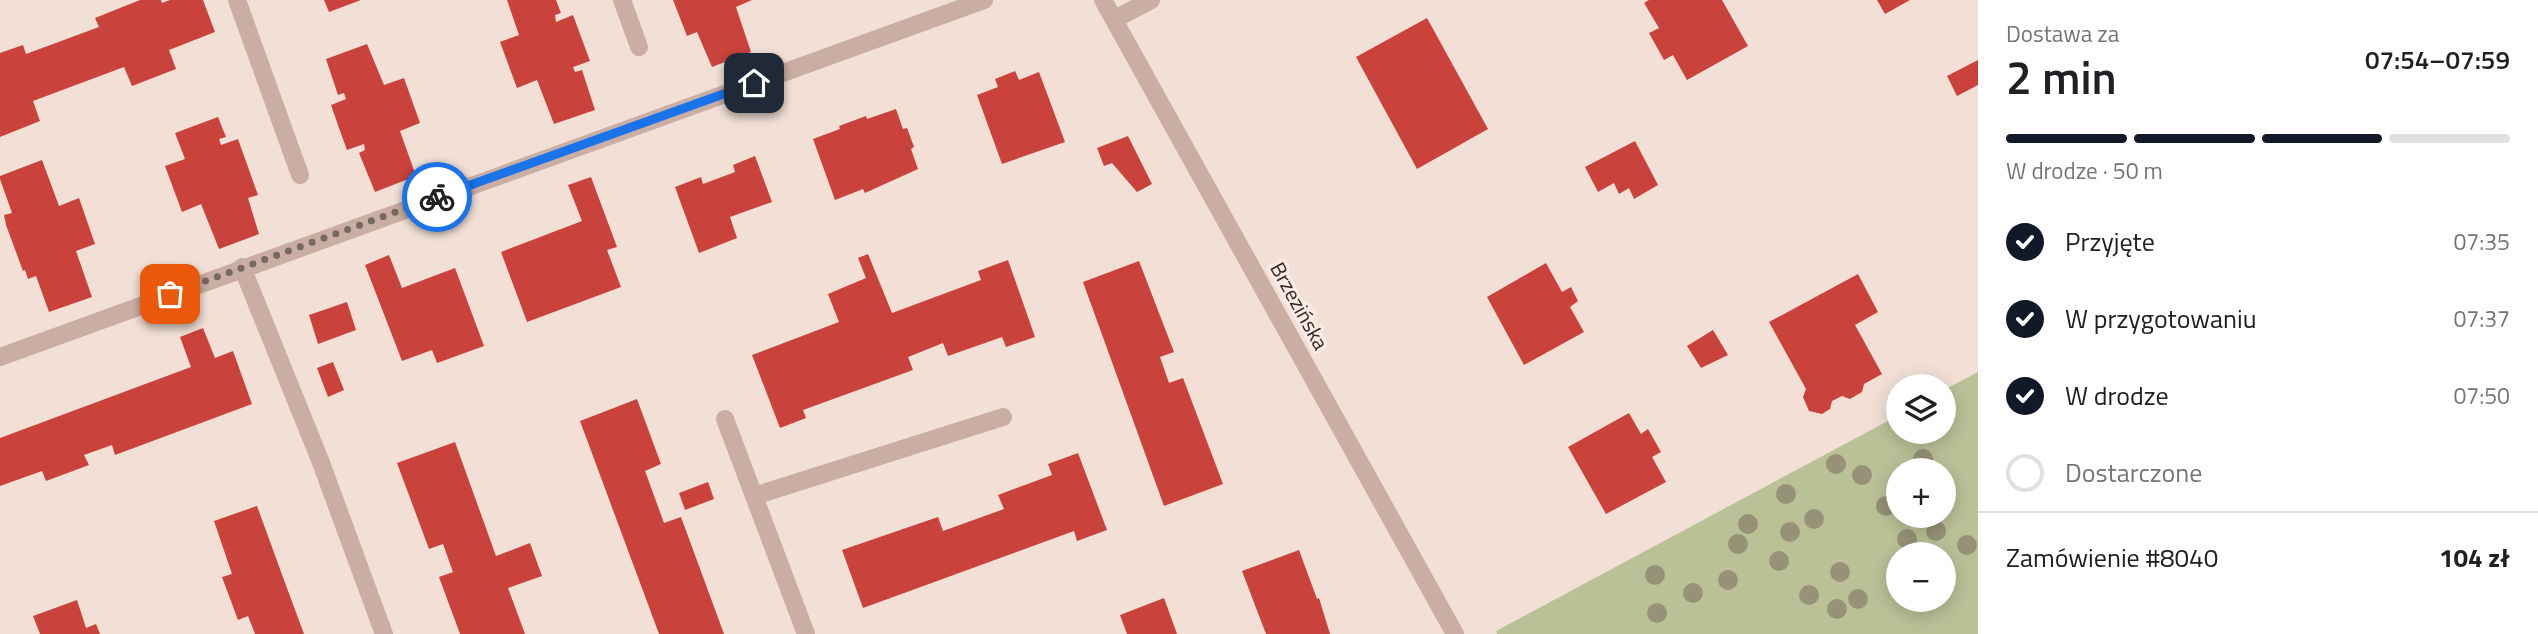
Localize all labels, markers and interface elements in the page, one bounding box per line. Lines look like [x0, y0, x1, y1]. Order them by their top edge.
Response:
text: Dostawa za [2006, 16, 2119, 51]
text: 07:54–07:59 [2365, 40, 2510, 79]
text: 2 min [2006, 42, 2117, 112]
pin [724, 53, 784, 113]
icon: home [735, 64, 773, 102]
text: W drodze · 50 m [2006, 153, 2163, 188]
courier [402, 162, 472, 232]
icon: bike [418, 178, 456, 216]
text: Przyjęte [2065, 222, 2155, 261]
icon: check [2006, 223, 2044, 261]
text: 07:35 [2453, 224, 2510, 259]
street label: Brzezińska [1263, 256, 1337, 356]
pin [140, 264, 200, 324]
icon: bag [151, 275, 189, 313]
text: W przygotowaniu [2065, 299, 2256, 338]
icon: check [2006, 300, 2044, 338]
text: 07:37 [2453, 301, 2510, 336]
map controls [1886, 374, 1956, 612]
button: layers [1886, 374, 1956, 444]
text: W drodze [2065, 376, 2169, 415]
icon: check [2006, 377, 2044, 415]
text: 07:50 [2453, 378, 2510, 413]
text: Dostarczone [2065, 453, 2202, 492]
button: + [1886, 458, 1956, 528]
text: Zamówienie #8040 [2006, 538, 2218, 577]
text: 104 zł [2439, 538, 2510, 577]
button: − [1886, 542, 1956, 612]

